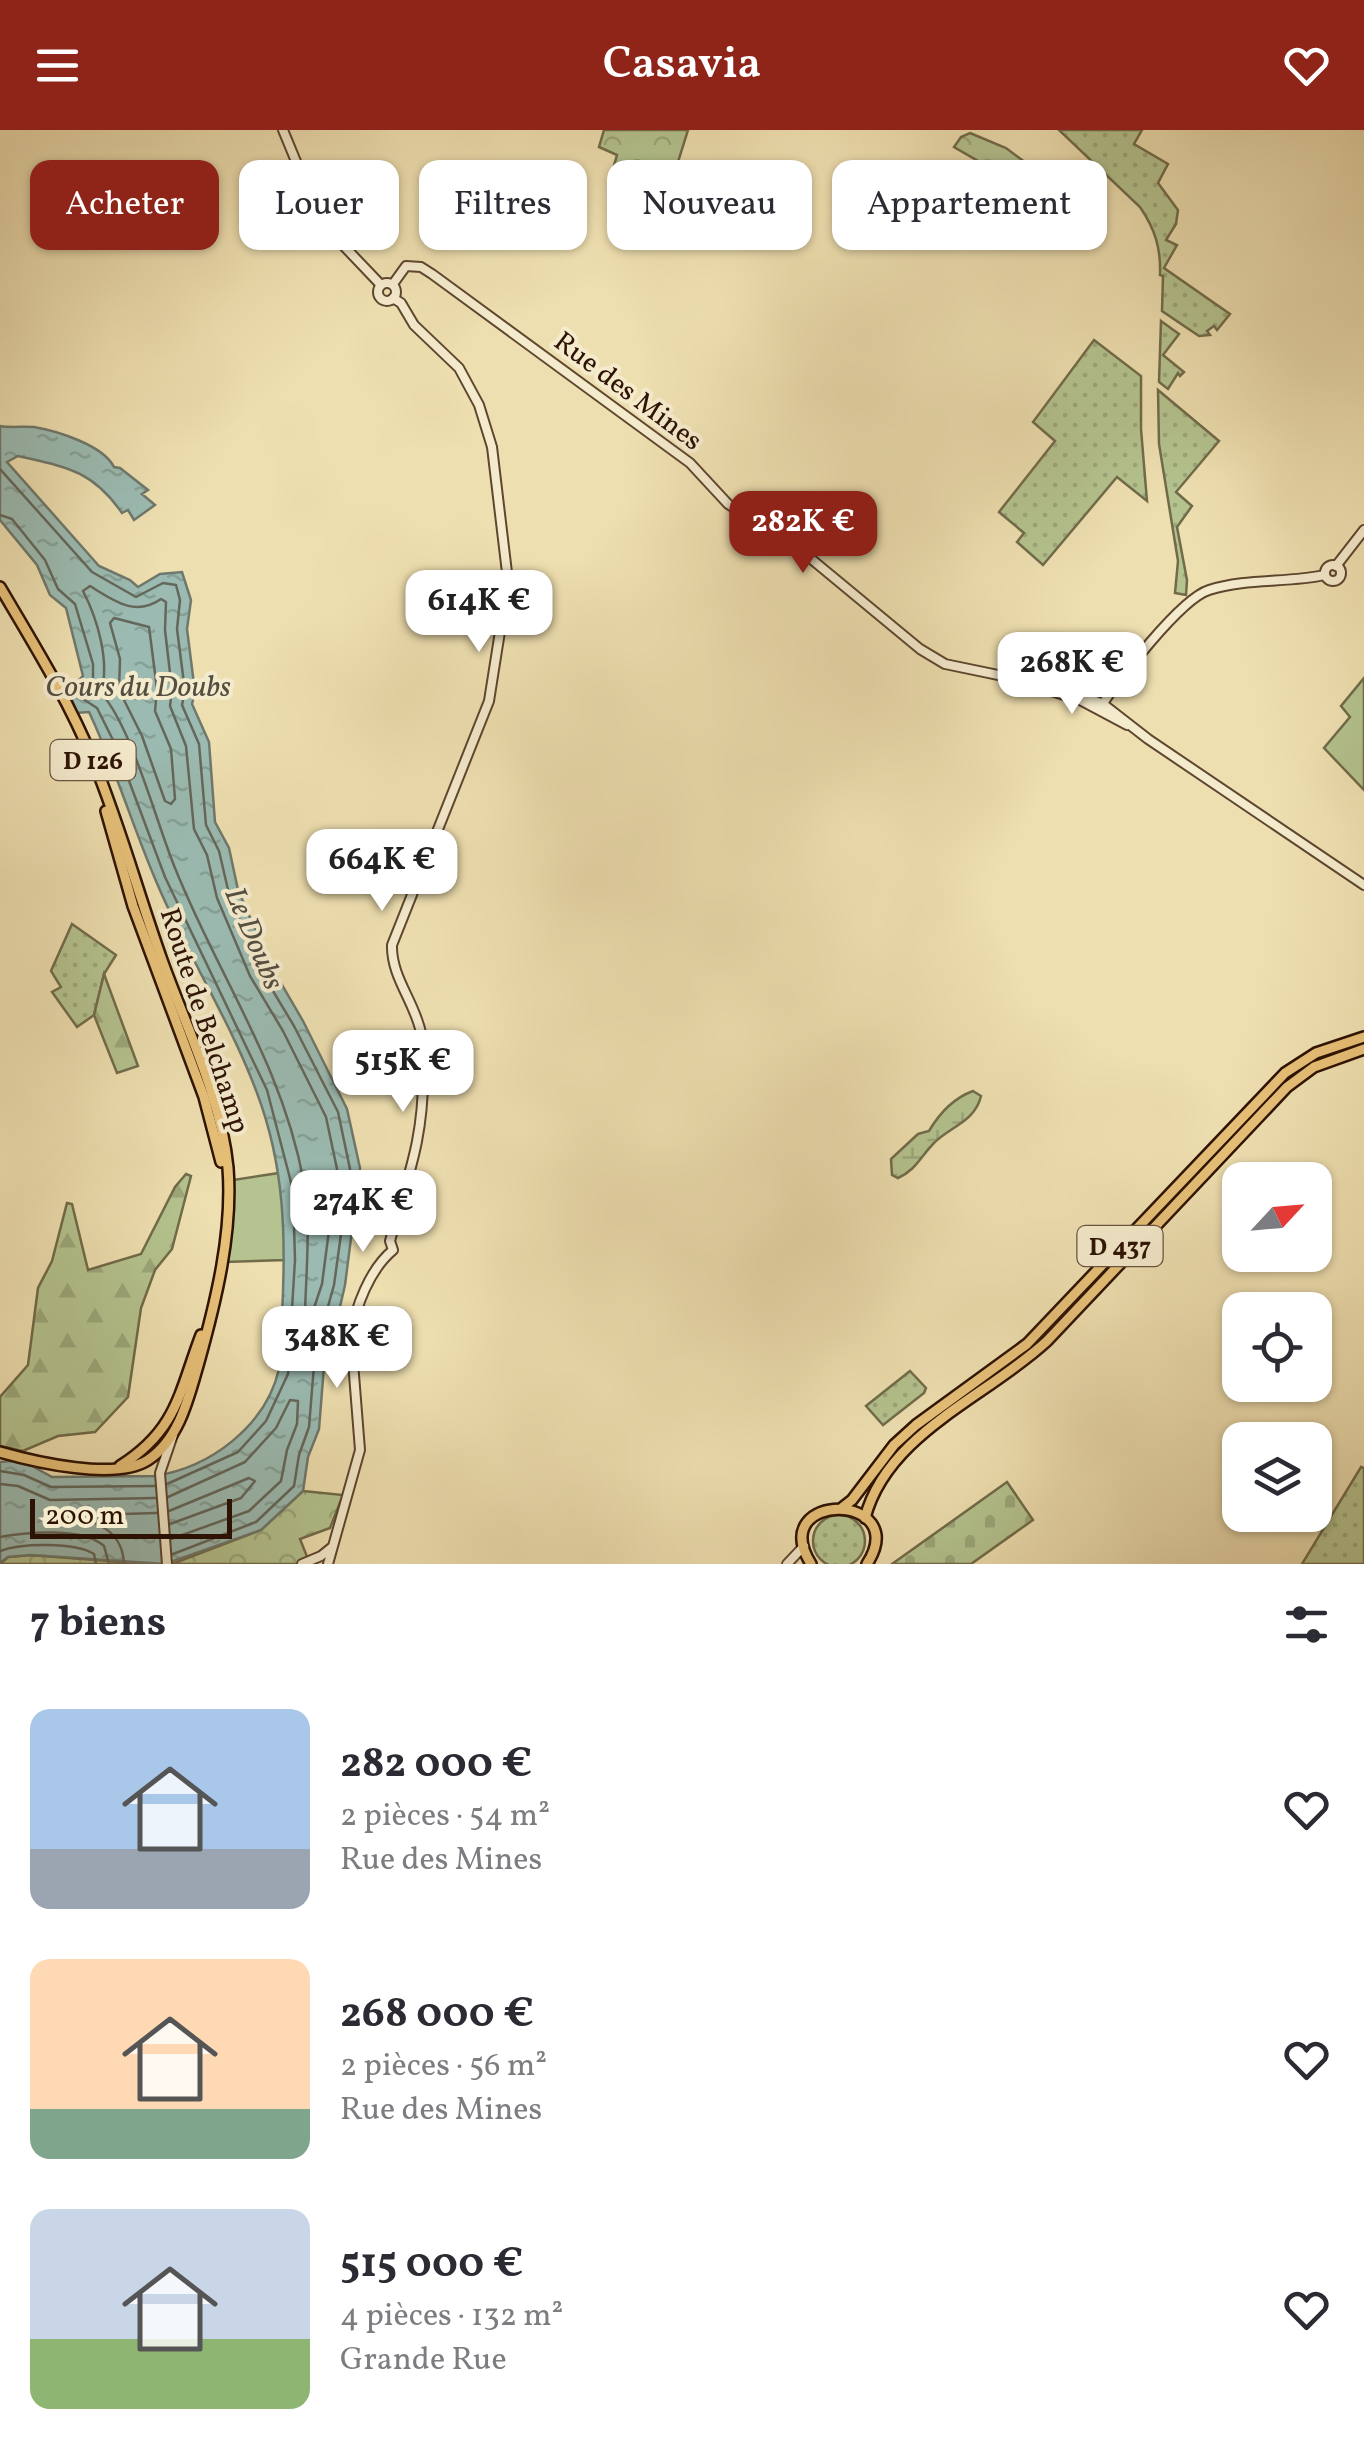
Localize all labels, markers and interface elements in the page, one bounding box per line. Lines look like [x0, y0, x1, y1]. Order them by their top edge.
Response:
text: Casavia [603, 34, 761, 97]
icon: menu [30, 38, 85, 93]
icon: heart [1279, 38, 1334, 93]
chip: Acheter [30, 160, 219, 250]
chip: Louer [239, 160, 399, 250]
chip: Filtres [419, 160, 587, 250]
chip: Nouveau [607, 160, 812, 250]
chip: Appartement [832, 160, 1107, 250]
street label: Rue des Mines [545, 323, 710, 461]
pin: 282K € [722, 491, 884, 576]
text: 282K € [751, 501, 855, 545]
pin: 614K € [398, 570, 560, 655]
text: 614K € [428, 580, 530, 624]
pin: 268K € [991, 632, 1153, 717]
text: 268K € [1020, 642, 1124, 686]
water label: Cours du Doubs [45, 667, 231, 709]
road number: D 126 [51, 740, 136, 780]
pin: 664K € [301, 829, 463, 914]
text: 664K € [328, 839, 436, 883]
water label: Le Doubs [213, 881, 294, 997]
street label: Route de Belchamp [149, 903, 258, 1138]
pin: 515K € [322, 1030, 484, 1115]
text: 515K € [355, 1040, 451, 1084]
north arrow [1222, 1162, 1332, 1272]
map controls [1222, 1162, 1332, 1532]
pin: 274K € [282, 1170, 444, 1255]
text: 274K € [312, 1180, 414, 1224]
road number: D 437 [1078, 1226, 1162, 1266]
button: locate [1222, 1292, 1332, 1402]
pin: 348K € [256, 1306, 418, 1391]
text: 348K € [284, 1316, 390, 1360]
button: layers [1222, 1422, 1332, 1532]
scale bar [30, 1494, 232, 1538]
text: 200 m [45, 1497, 124, 1536]
text: 7 biens [30, 1595, 166, 1654]
icon: filters [1279, 1597, 1334, 1652]
text: 282 000 € [340, 1736, 532, 1795]
icon: home [110, 1749, 230, 1869]
icon: heart [1279, 1782, 1334, 1837]
text: 2 pièces · 54 m² [340, 1795, 550, 1839]
text: Rue des Mines [340, 1839, 542, 1883]
text: 268 000 € [340, 1986, 534, 2045]
icon: home [110, 1999, 230, 2119]
icon: heart [1279, 2032, 1334, 2087]
text: 2 pièces · 56 m² [340, 2045, 547, 2089]
text: Rue des Mines [340, 2089, 542, 2133]
text: 515 000 € [340, 2236, 523, 2295]
icon: home [110, 2249, 230, 2369]
icon: heart [1279, 2282, 1334, 2337]
text: 4 pièces · 132 m² [340, 2295, 563, 2339]
text: Grande Rue [340, 2339, 507, 2383]

